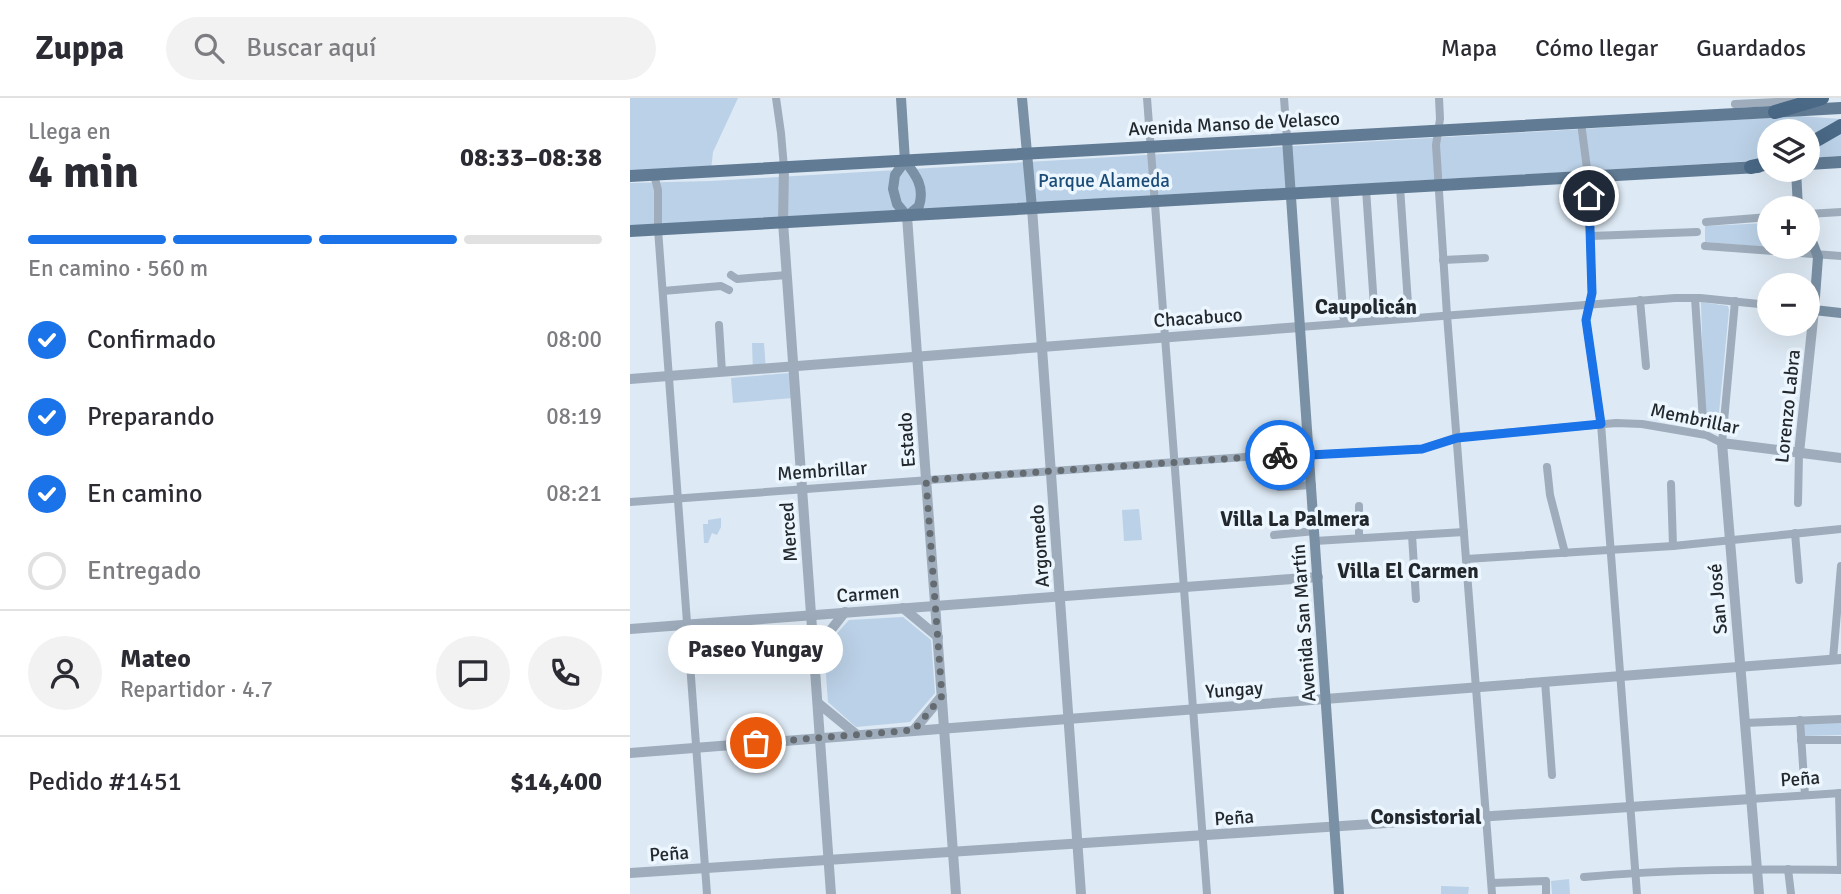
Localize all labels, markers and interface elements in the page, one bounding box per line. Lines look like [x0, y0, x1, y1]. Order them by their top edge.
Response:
search box [166, 17, 656, 80]
text: Zuppa [35, 28, 124, 69]
icon: search [190, 29, 228, 67]
text: Buscar aquí [246, 32, 376, 64]
text: Mapa [1441, 33, 1497, 63]
text: Cómo llegar [1535, 33, 1658, 63]
text: Guardados [1696, 33, 1806, 63]
street label: Avenida Manso de Velasco [1128, 106, 1341, 142]
text: Llega en [28, 117, 111, 146]
map controls [1757, 119, 1820, 336]
button: layers [1757, 119, 1820, 182]
text: 08:33–08:38 [460, 142, 602, 174]
text: 4 min [28, 144, 139, 200]
pin [1559, 166, 1619, 226]
park label: Parque Alameda [1038, 169, 1170, 193]
icon: home [1570, 177, 1608, 215]
button: + [1757, 196, 1820, 259]
text: En camino · 560 m [28, 254, 208, 283]
button: − [1757, 273, 1820, 336]
district label: Caupolicán [1315, 294, 1417, 320]
street label: Chacabuco [1153, 303, 1243, 333]
icon: check [28, 321, 66, 359]
text: Confirmado [87, 324, 216, 356]
text: 08:00 [546, 325, 602, 354]
street label: Lorenzo Labra [1770, 348, 1806, 464]
icon: check [28, 398, 66, 436]
street label: Membrillar [1648, 398, 1741, 440]
text: Preparando [87, 401, 214, 433]
text: 08:19 [546, 402, 602, 431]
street label: Estado [893, 411, 921, 468]
courier [1245, 420, 1315, 490]
icon: bike [1261, 436, 1299, 474]
street label: Membrillar [776, 456, 868, 486]
icon: check [28, 475, 66, 513]
text: En camino [87, 478, 203, 510]
text: 08:21 [546, 479, 602, 508]
street label: Merced [775, 501, 803, 563]
street label: Argomedo [1025, 504, 1055, 588]
district label: Villa La Palmera [1220, 506, 1370, 532]
street label: Avenida San Martín [1287, 543, 1321, 703]
text: Entregado [87, 555, 201, 587]
district label: Villa El Carmen [1337, 558, 1479, 584]
street label: San José [1703, 563, 1733, 635]
street label: Carmen [836, 580, 900, 608]
callout: Paseo Yungay [668, 624, 844, 673]
text: Paseo Yungay [688, 635, 823, 664]
button: person [28, 636, 102, 710]
button: chat [436, 636, 510, 710]
button: phone [528, 636, 602, 710]
text: Mateo [120, 643, 191, 675]
text: Repartidor · 4.7 [120, 675, 273, 704]
street label: Yungay [1204, 676, 1264, 704]
pin [726, 713, 786, 773]
icon: bag [737, 724, 775, 762]
text: Pedido #1451 [28, 766, 182, 798]
text: $14,400 [510, 766, 602, 798]
street label: Peña [1779, 766, 1821, 792]
district label: Consistorial [1370, 804, 1482, 830]
street label: Peña [1213, 805, 1255, 831]
street label: Peña [648, 841, 690, 867]

